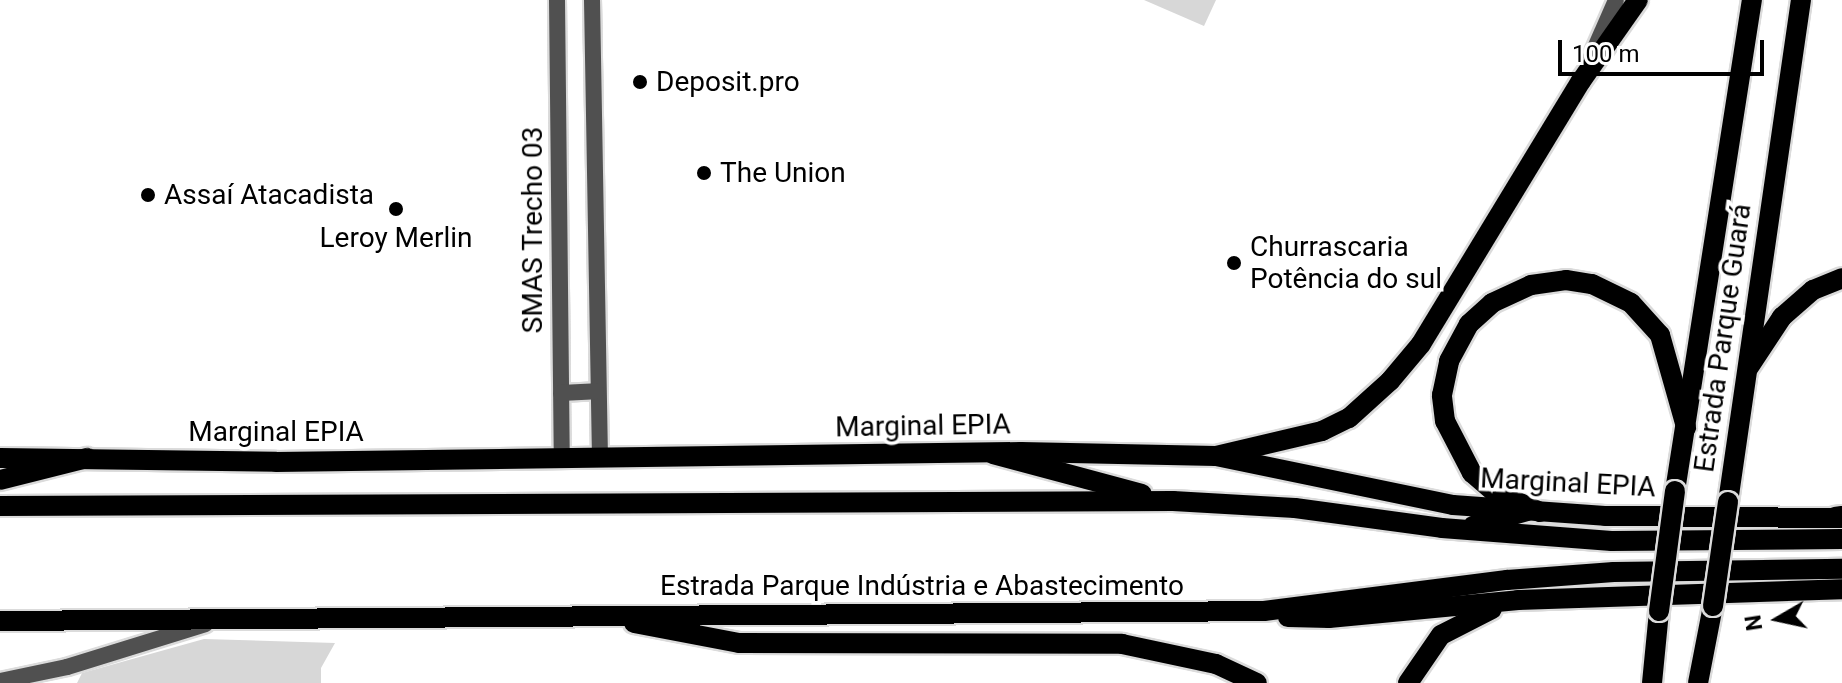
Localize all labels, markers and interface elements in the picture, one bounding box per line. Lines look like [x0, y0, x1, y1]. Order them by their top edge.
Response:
scale bar [1562, 24, 1768, 74]
text: 100 m [1572, 40, 1639, 68]
place label: Deposit.pro [656, 65, 800, 99]
marker: Deposit.pro [631, 73, 649, 91]
street label: SMAS Trecho 03 [516, 126, 550, 334]
place label: The Union [720, 156, 846, 190]
marker: The Union [695, 164, 713, 182]
place label: Assaí Atacadista [164, 178, 374, 212]
marker: Assaí Atacadista [139, 186, 157, 204]
marker: Leroy Merlin [387, 200, 405, 218]
street label: Estrada Parque Guará [1688, 202, 1758, 474]
place label: Leroy Merlin [320, 221, 472, 255]
place label: Churrascaria Potência do sul [1250, 230, 1442, 296]
marker: Churrascaria Potência do sul [1225, 254, 1243, 272]
street label: Marginal EPIA [835, 408, 1011, 444]
street label: Marginal EPIA [188, 415, 364, 449]
street label: Marginal EPIA [1479, 462, 1657, 504]
street label: Estrada Parque Indústria e Abastecimento [660, 569, 1184, 603]
north arrow [1738, 579, 1818, 659]
text: N [1740, 613, 1767, 632]

